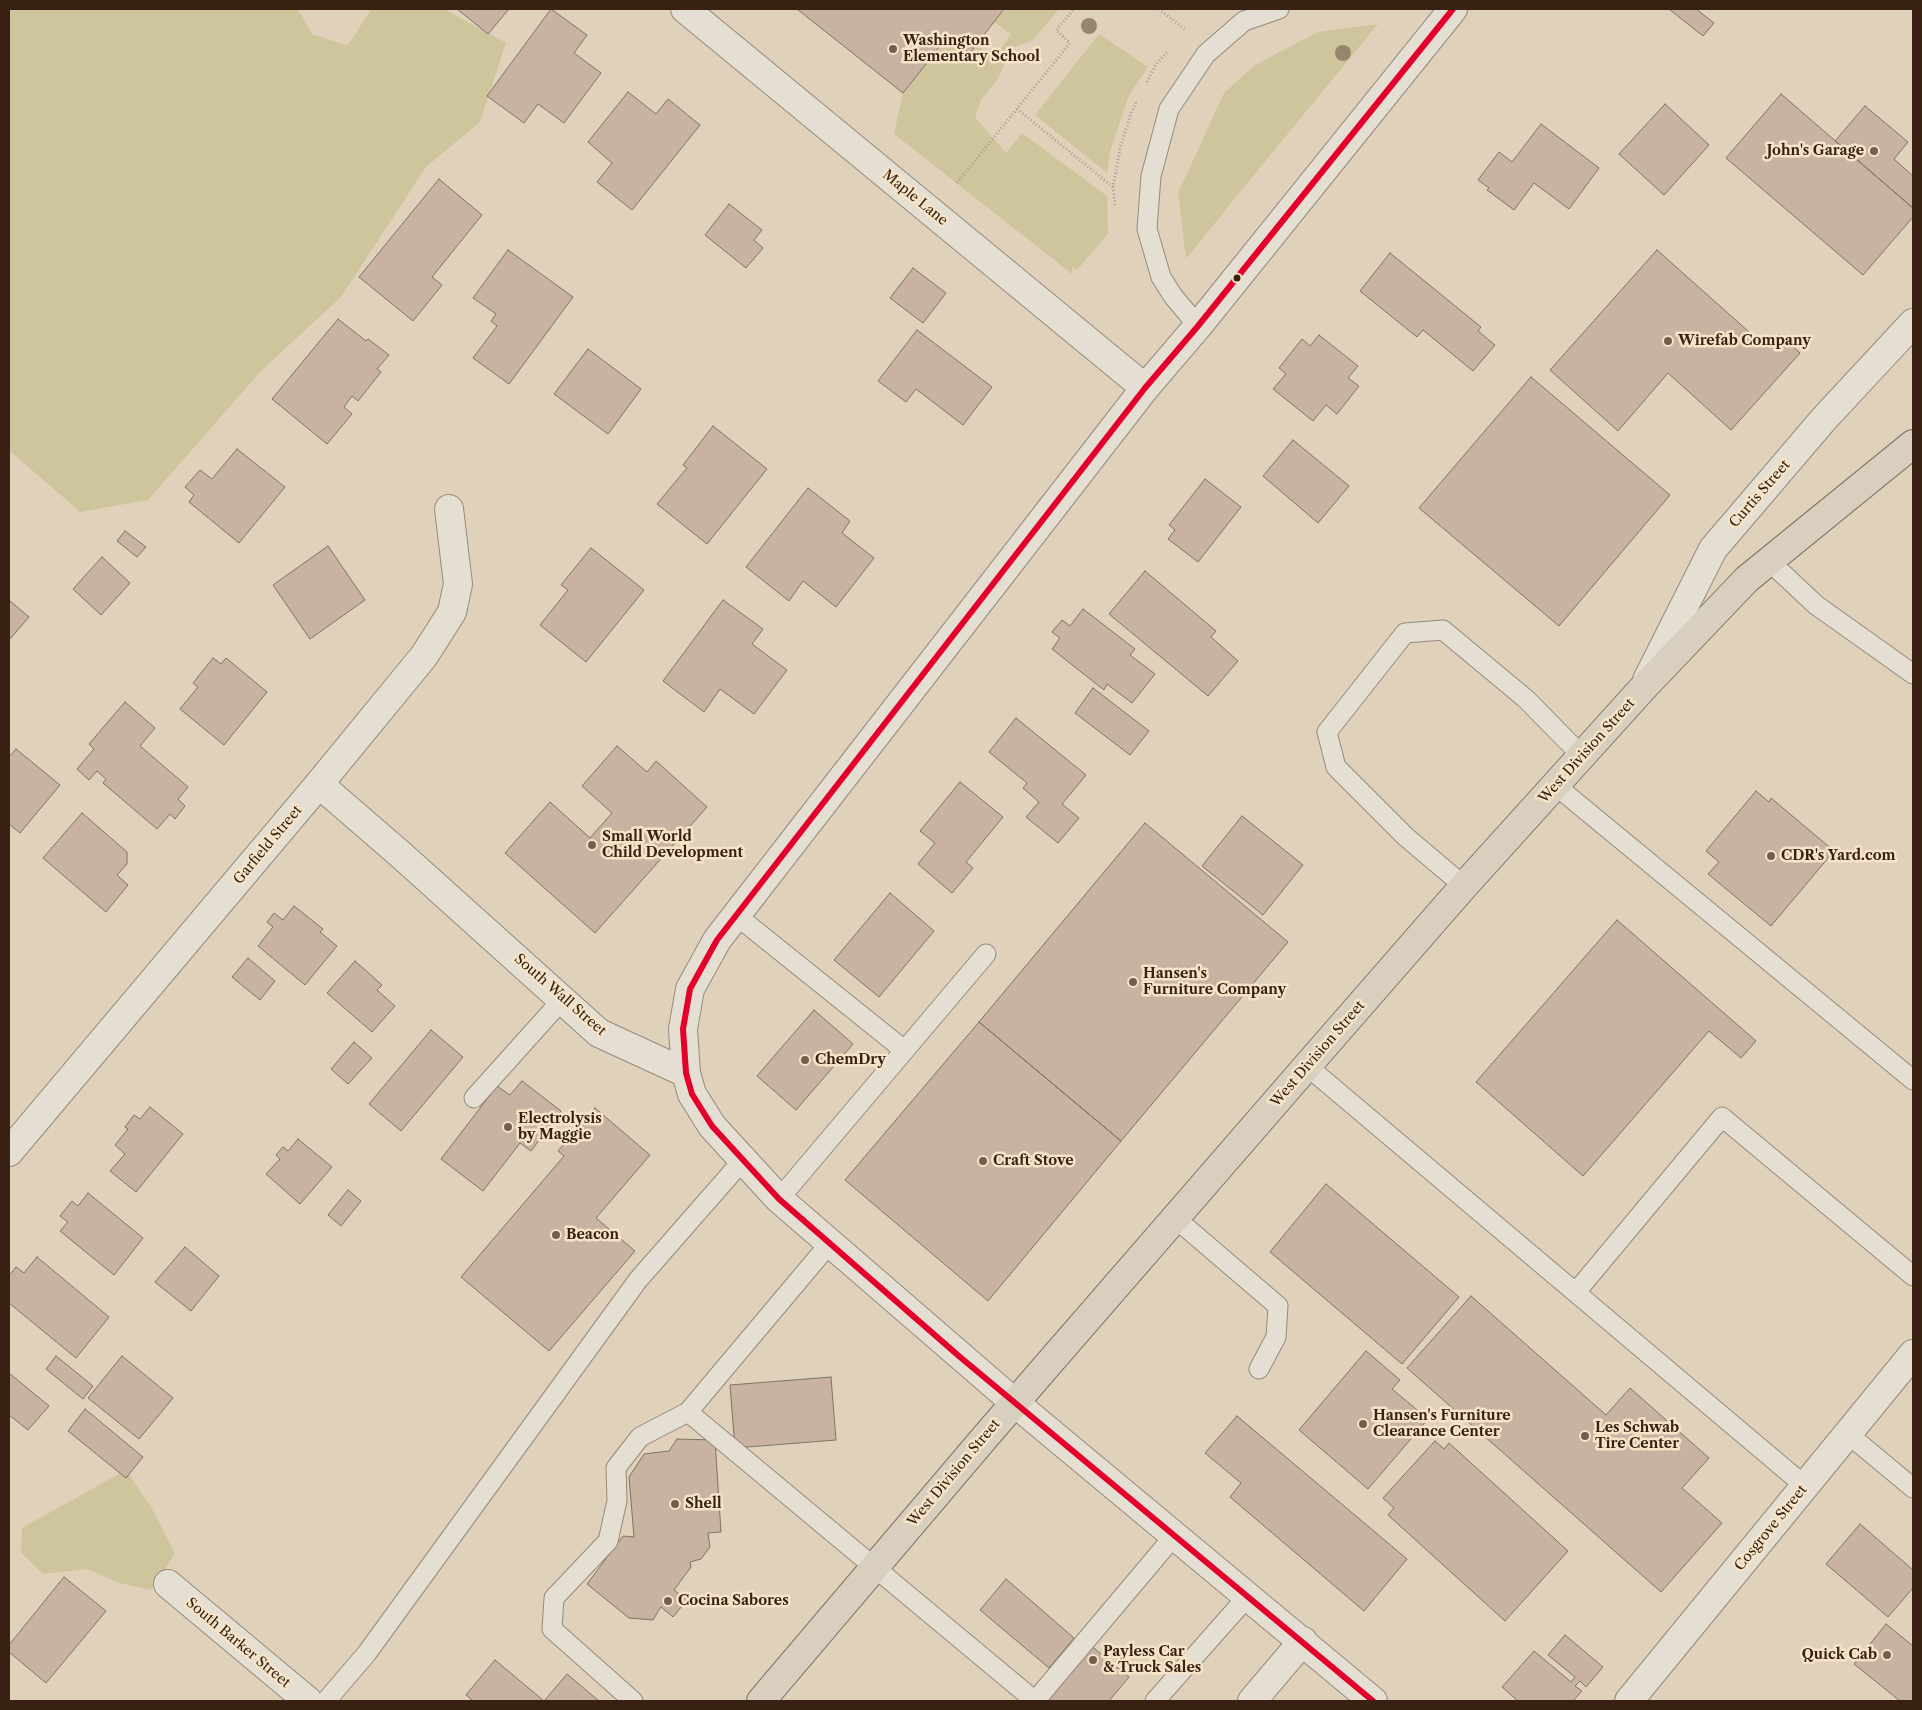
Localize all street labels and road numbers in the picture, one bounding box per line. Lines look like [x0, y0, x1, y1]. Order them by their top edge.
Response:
street label: Maple Lane [879, 167, 951, 229]
street label: Curtis Street [1726, 457, 1794, 531]
street label: West Division Street [1536, 695, 1638, 807]
street label: Garfield Street [230, 802, 306, 888]
street label: South Wall Street [511, 951, 609, 1039]
street label: West Division Street [1267, 998, 1369, 1110]
street label: West Division Street [904, 1416, 1004, 1530]
street label: Cosgrove Street [1731, 1482, 1811, 1574]
street label: South Barker Street [183, 1595, 293, 1691]

